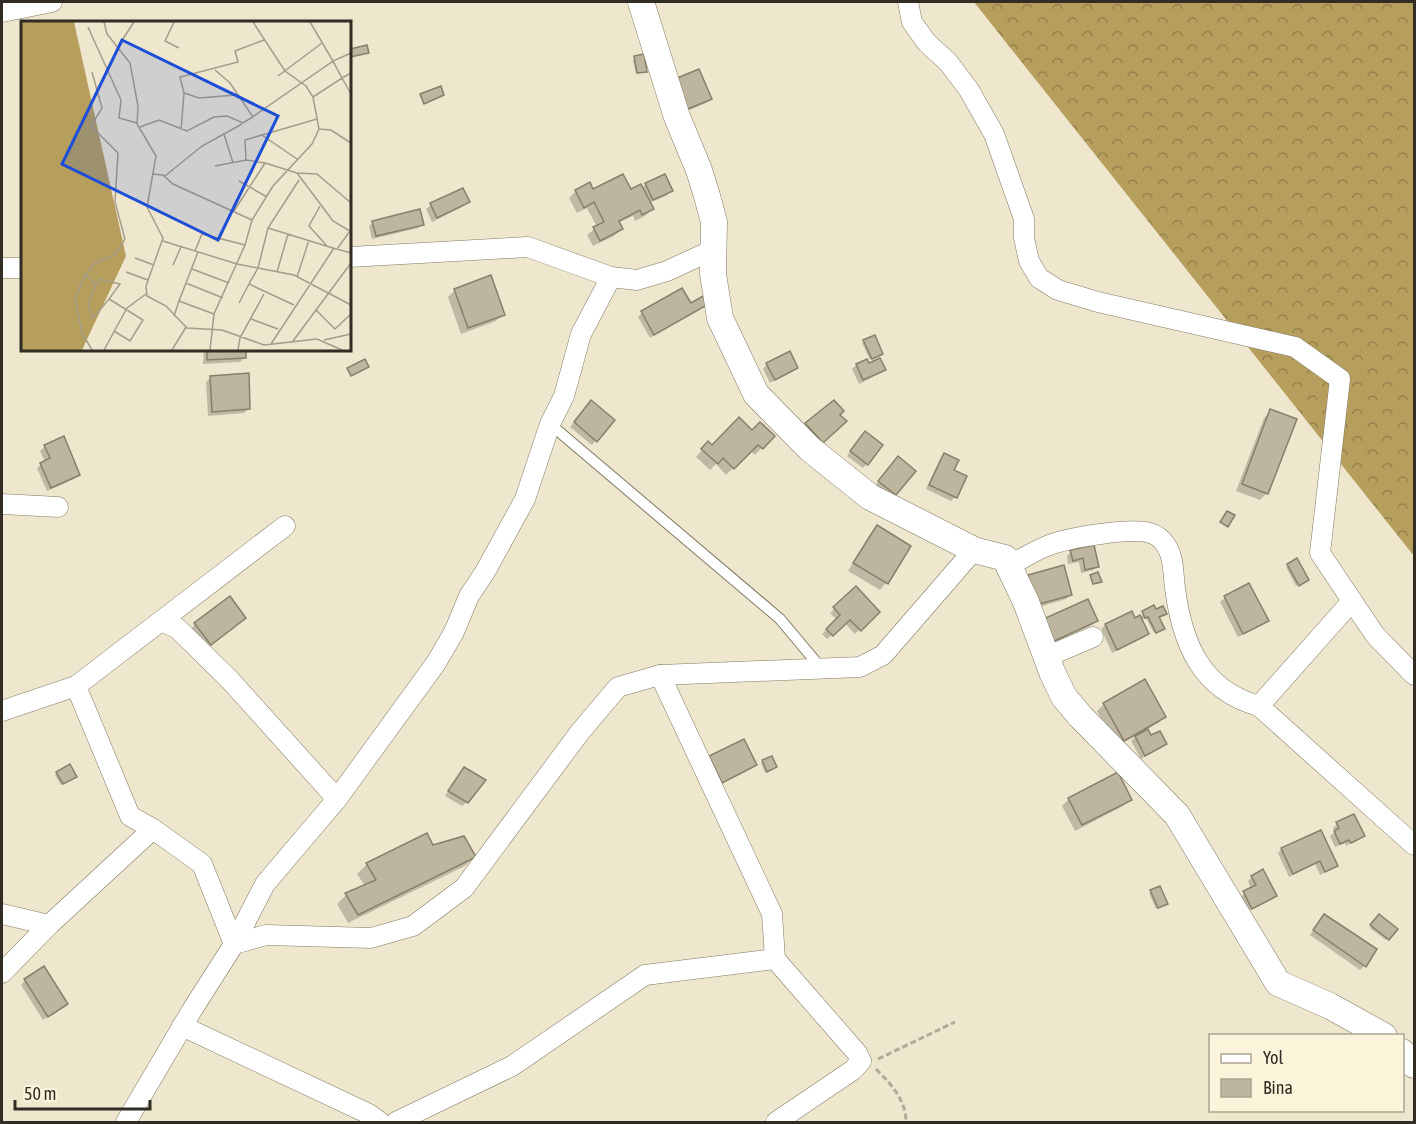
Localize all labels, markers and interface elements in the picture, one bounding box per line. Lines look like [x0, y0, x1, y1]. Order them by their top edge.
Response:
inset map [21, 21, 351, 351]
legend [1209, 1034, 1404, 1112]
text: Yol [1263, 1047, 1283, 1068]
scale bar [15, 1073, 150, 1111]
text: Bina [1263, 1077, 1293, 1098]
text: 50 m [24, 1083, 56, 1104]

